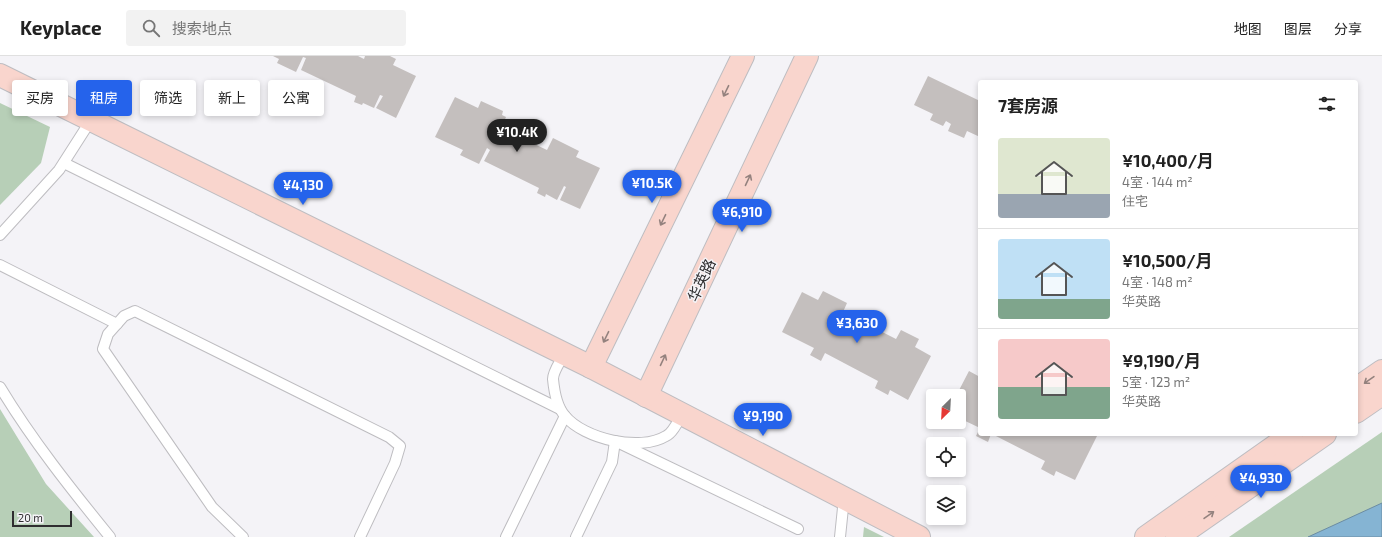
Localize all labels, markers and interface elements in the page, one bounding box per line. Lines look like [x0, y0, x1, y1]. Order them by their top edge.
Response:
search box [126, 10, 406, 46]
text: Keyplace [20, 16, 102, 39]
icon: search [140, 17, 162, 39]
text: 搜索地点 [172, 19, 232, 37]
text: 地图 [1234, 20, 1262, 37]
text: 图层 [1284, 20, 1312, 37]
text: 分享 [1334, 20, 1362, 37]
chip: 买房 [12, 80, 68, 116]
chip: 租房 [76, 80, 132, 116]
chip: 筛选 [140, 80, 196, 116]
chip: 新上 [204, 80, 260, 116]
chip: 公寓 [268, 80, 324, 116]
one-way arrow [722, 85, 729, 97]
icon: filters [1316, 93, 1338, 115]
text: 7套房源 [998, 95, 1058, 115]
pin: ¥10.4K [484, 119, 550, 153]
text: ¥10.4K [496, 124, 538, 140]
text: ¥10,400/月 [1122, 150, 1214, 170]
icon: home [1030, 154, 1078, 202]
pin: ¥10.5K [619, 170, 685, 204]
pin: ¥4,130 [270, 172, 336, 206]
one-way arrow [745, 174, 752, 186]
text: 4室 · 144 m² [1122, 174, 1193, 190]
text: ¥10.5K [631, 175, 673, 191]
text: ¥4,130 [283, 177, 323, 193]
text: 住宅 [1122, 193, 1148, 209]
pin: ¥6,910 [709, 199, 775, 233]
text: ¥6,910 [722, 204, 762, 220]
one-way arrow [659, 214, 666, 226]
text: ¥10,500/月 [1122, 250, 1213, 270]
icon: home [1030, 255, 1078, 303]
street label: 华英路 [683, 256, 719, 304]
text: 4室 · 148 m² [1122, 274, 1193, 290]
text: 华英路 [1122, 293, 1161, 309]
pin: ¥3,630 [824, 310, 890, 344]
text: ¥3,630 [836, 315, 878, 331]
one-way arrow [602, 331, 609, 343]
text: ¥9,190/月 [1122, 350, 1201, 370]
one-way arrow [660, 355, 667, 367]
icon: home [1030, 355, 1078, 403]
text: 5室 · 123 m² [1122, 374, 1190, 390]
one-way arrow [1364, 376, 1375, 384]
north arrow [926, 389, 966, 429]
map controls [926, 389, 966, 525]
text: 华英路 [1122, 393, 1161, 409]
pin: ¥9,190 [730, 403, 796, 437]
text: ¥9,190 [743, 408, 783, 424]
button: locate [926, 437, 966, 477]
pin: ¥4,930 [1228, 465, 1294, 499]
text: ¥4,930 [1239, 470, 1283, 486]
button: layers [926, 485, 966, 525]
scale bar [12, 509, 72, 528]
text: 20 m [18, 511, 43, 524]
one-way arrow [1204, 511, 1215, 519]

